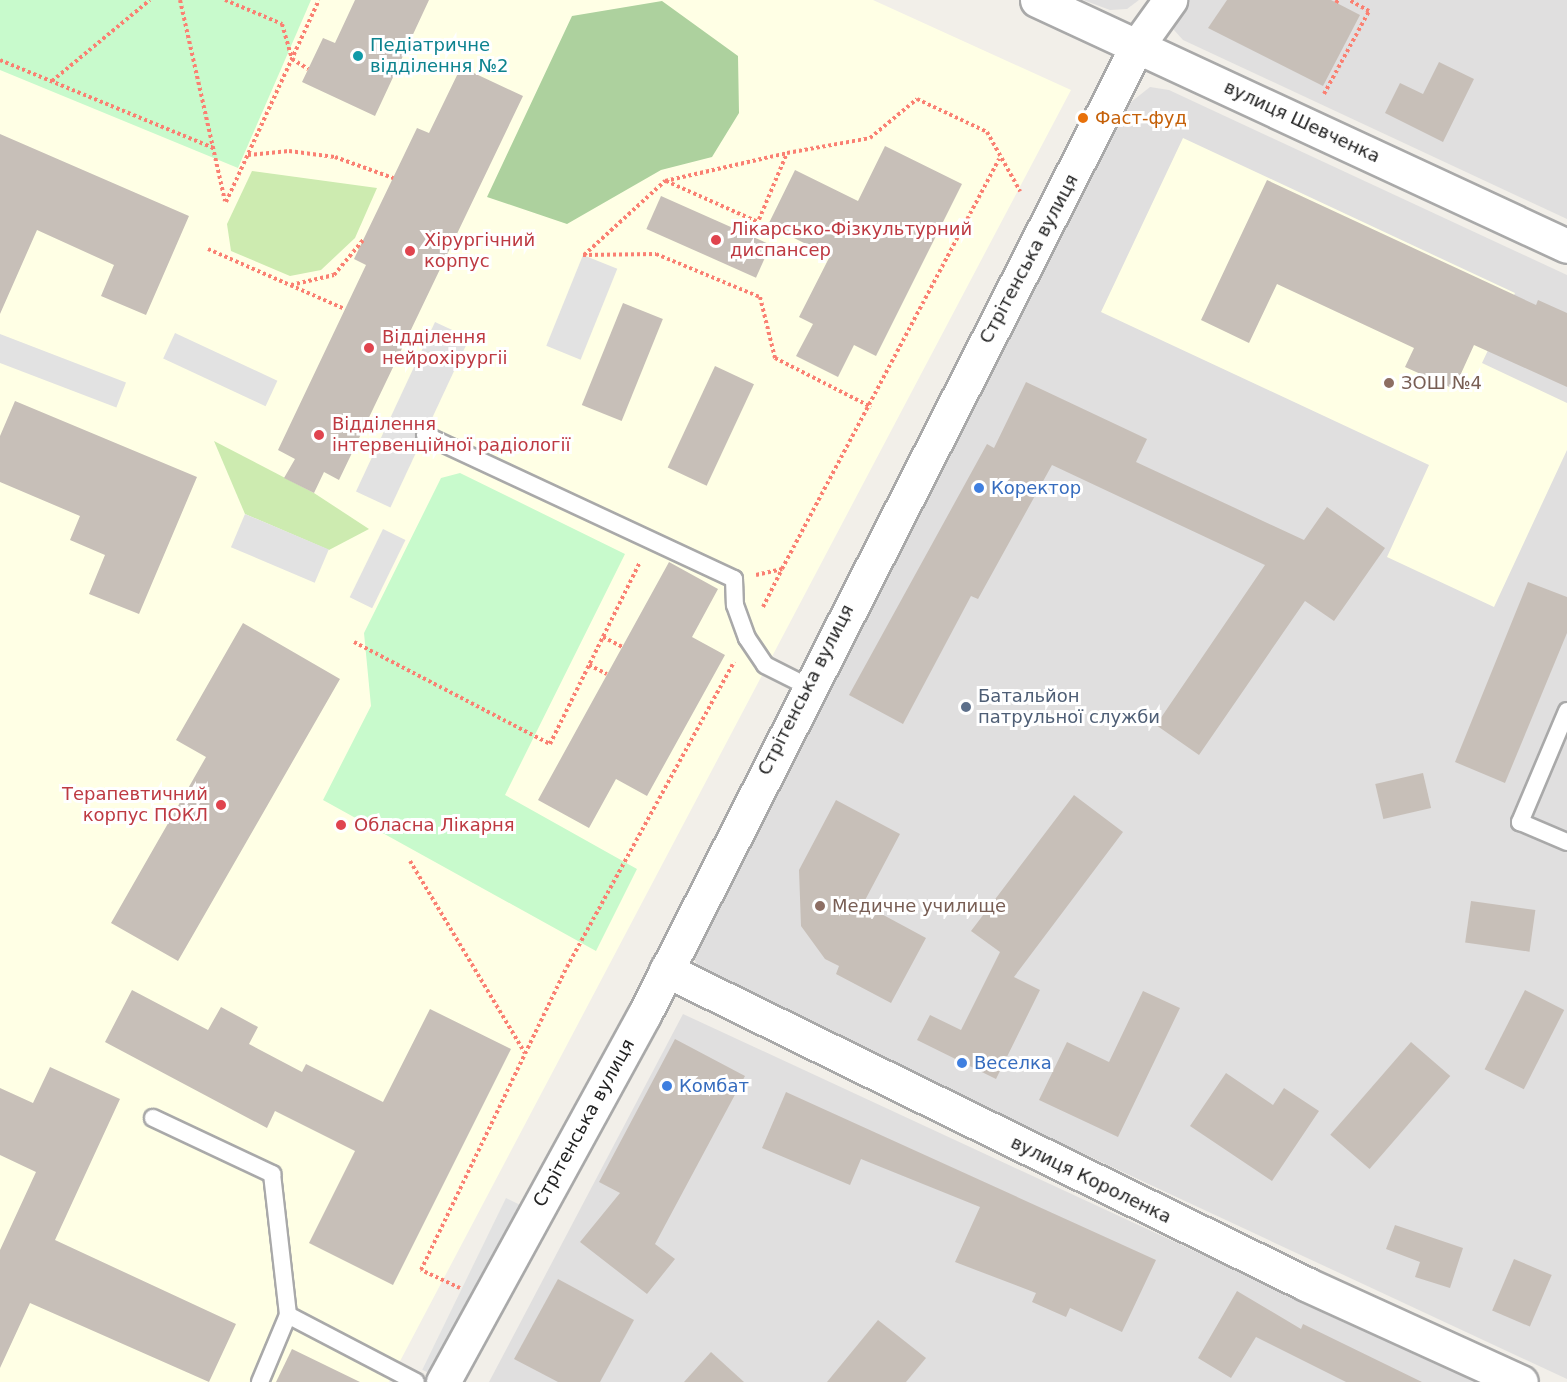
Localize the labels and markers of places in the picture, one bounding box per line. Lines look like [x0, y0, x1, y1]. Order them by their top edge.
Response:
place label: Педіатричне відділення №2 [370, 35, 508, 78]
marker: Педіатричне відділення №2 [351, 49, 365, 63]
place label: Фаст-фуд [1095, 107, 1187, 129]
marker: Фаст-фуд [1076, 111, 1090, 125]
place label: Лікарсько-Фізкультурний диспансер [730, 219, 972, 262]
place label: Хірургічний корпус [424, 230, 535, 272]
marker: Лікарсько-Фізкультурний диспансер [707, 231, 725, 249]
marker: Хірургічний корпус [401, 242, 419, 260]
place label: Відділення нейрохірургіі [382, 327, 508, 370]
marker: Відділення нейрохірургіі [360, 339, 378, 357]
place label: ЗОШ №4 [1401, 372, 1482, 394]
marker: ЗОШ №4 [1382, 376, 1396, 390]
place label: Відділення інтервенційної радіології [332, 414, 571, 456]
marker: Відділення інтервенційної радіології [310, 426, 328, 444]
place label: Коректор [991, 477, 1081, 499]
marker: Коректор [972, 481, 986, 495]
place label: Батальйон патрульної служби [978, 686, 1160, 728]
marker: Батальйон патрульної служби [959, 700, 973, 714]
place label: Терапевтичний корпус ПОКЛ [62, 784, 208, 826]
marker: Терапевтичний корпус ПОКЛ [212, 796, 230, 814]
place label: Обласна Лікарня [354, 814, 515, 836]
marker: Обласна Лікарня [332, 816, 350, 834]
place label: Медичне училище [832, 895, 1006, 917]
marker: Медичне училище [813, 899, 827, 913]
place label: Веселка [974, 1052, 1052, 1074]
marker: Веселка [955, 1056, 969, 1070]
place label: Комбат [679, 1075, 749, 1097]
marker: Комбат [660, 1079, 674, 1093]

